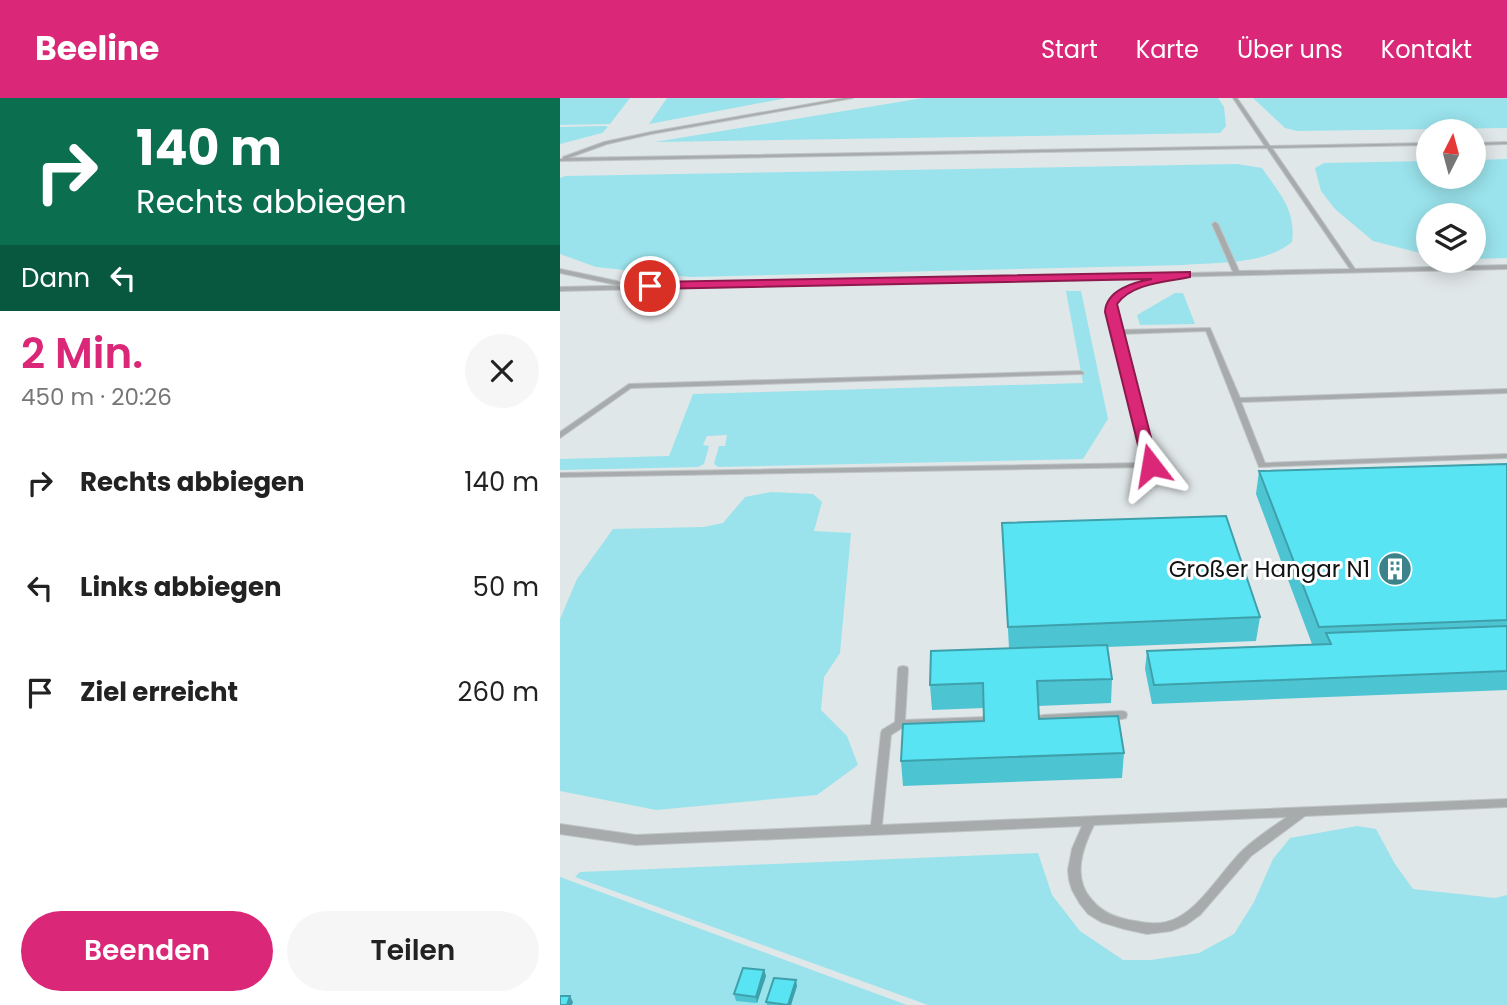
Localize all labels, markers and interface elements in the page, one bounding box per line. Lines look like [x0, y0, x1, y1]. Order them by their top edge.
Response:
text: Beeline [35, 25, 159, 72]
text: Start [1041, 33, 1098, 66]
text: Karte [1136, 33, 1199, 66]
text: Über uns [1237, 33, 1343, 66]
text: Kontakt [1381, 33, 1472, 66]
text: 140 m [136, 114, 282, 182]
north arrow [1416, 119, 1486, 189]
map controls [1416, 119, 1486, 273]
icon: right [21, 126, 112, 217]
text: Rechts abbiegen [136, 179, 407, 224]
button: layers [1416, 203, 1486, 273]
pin [620, 256, 680, 316]
icon: left [104, 259, 142, 297]
text: Dann [21, 260, 90, 296]
icon: arrive [631, 267, 669, 305]
text: 2 Min. [21, 324, 143, 383]
button: close [465, 334, 539, 408]
text: 450 m · 20:26 [21, 381, 172, 413]
position arrow [1114, 428, 1188, 502]
icon: right [21, 464, 59, 502]
text: Rechts abbiegen [80, 464, 305, 500]
text: 140 m [464, 464, 539, 500]
building icon: Großer Hangar N1 [1376, 550, 1414, 588]
place label: Großer Hangar N1 [1169, 553, 1370, 585]
icon: left [21, 569, 59, 607]
text: Links abbiegen [80, 569, 282, 605]
text: 50 m [473, 569, 539, 605]
icon: arrive [21, 674, 59, 712]
text: Ziel erreicht [80, 674, 238, 710]
text: 260 m [457, 674, 539, 710]
button: Beenden [21, 911, 273, 991]
button: Teilen [287, 911, 539, 991]

